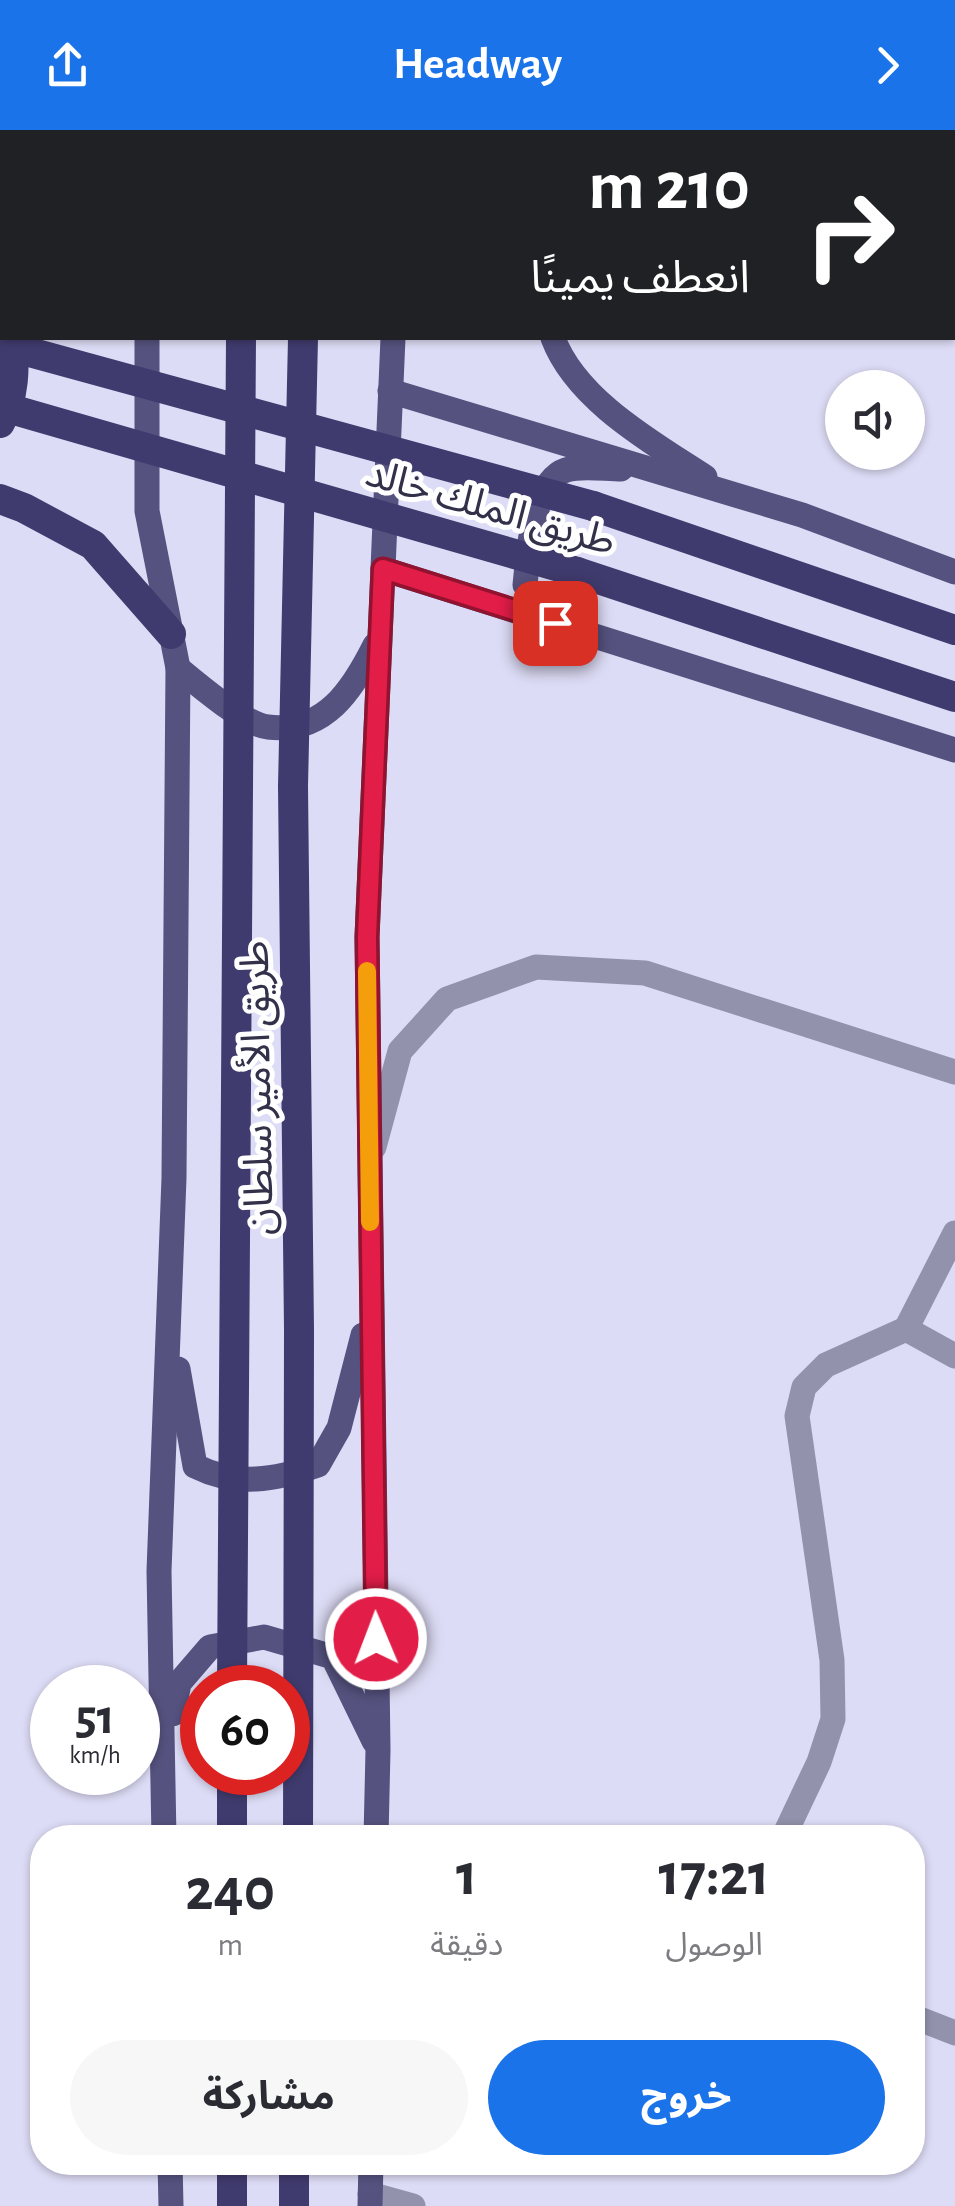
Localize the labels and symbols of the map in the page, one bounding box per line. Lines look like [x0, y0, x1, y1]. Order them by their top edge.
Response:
street label: طريق الملك خالد [360, 453, 620, 566]
pin [513, 581, 598, 666]
street label: طريق الأمير سلطان [233, 940, 284, 1236]
position arrow [324, 1587, 428, 1691]
speed limit sign: 60 [180, 1665, 310, 1795]

